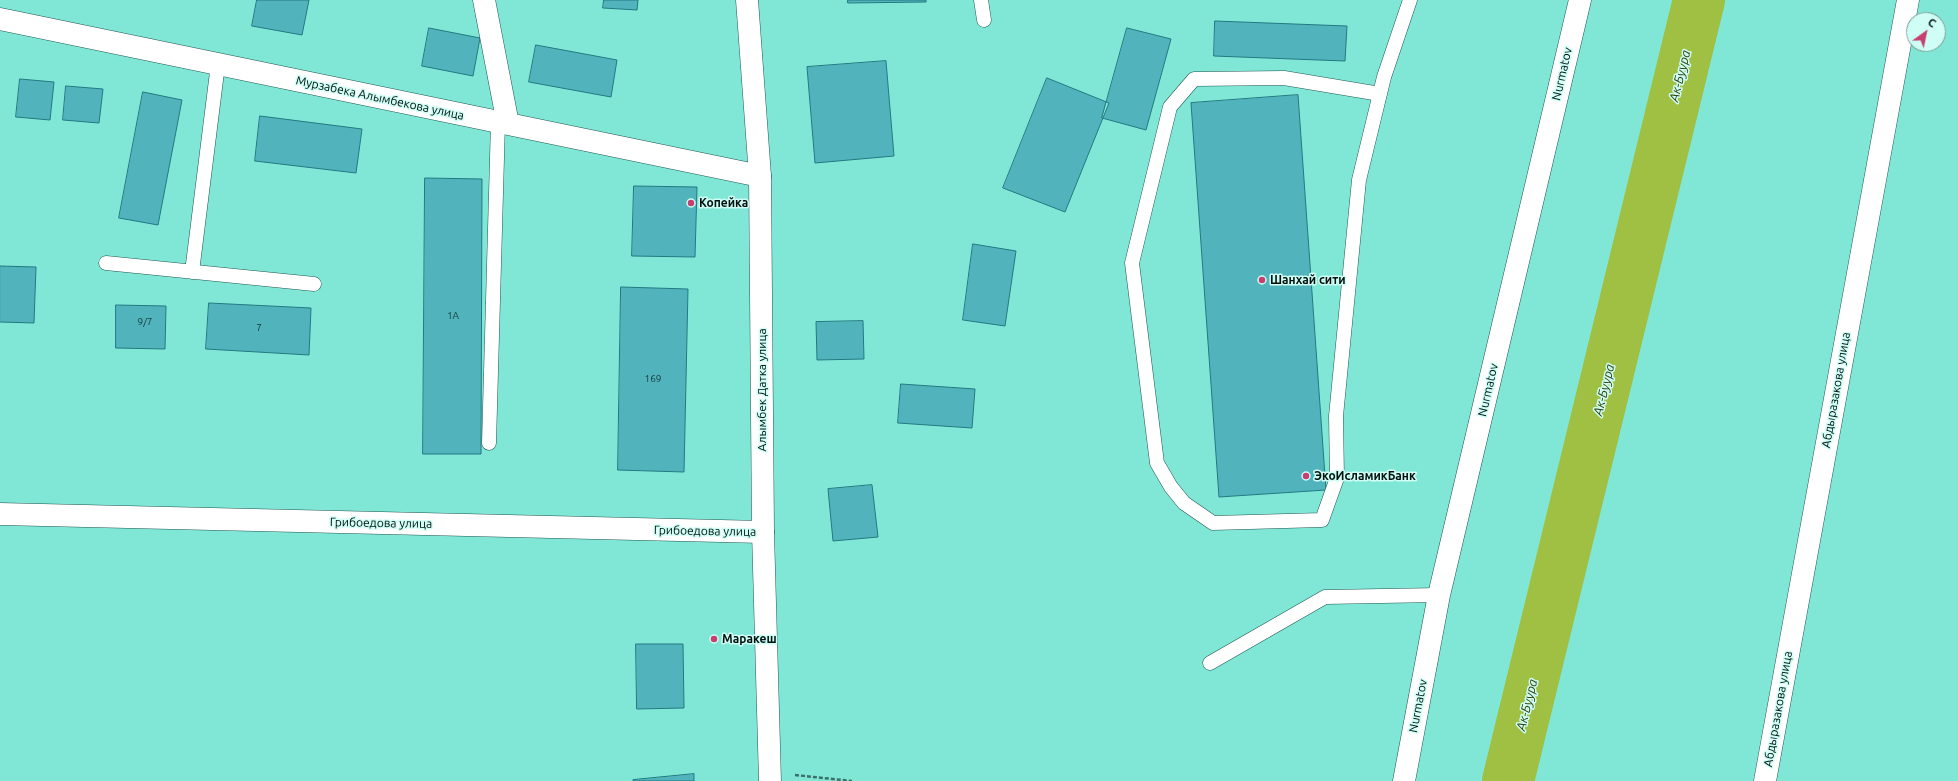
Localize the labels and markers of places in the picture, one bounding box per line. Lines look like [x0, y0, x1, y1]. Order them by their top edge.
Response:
place label: Копейка [699, 196, 748, 210]
marker: Копейка [686, 198, 696, 208]
place label: Шанхай сити [1270, 273, 1346, 287]
marker: Шанхай сити [1257, 275, 1267, 285]
place label: ЭкоИсламикБанк [1314, 469, 1416, 483]
marker: ЭкоИсламикБанк [1301, 471, 1311, 481]
place label: Маракеш [722, 632, 777, 646]
marker: Маракеш [709, 634, 719, 644]

